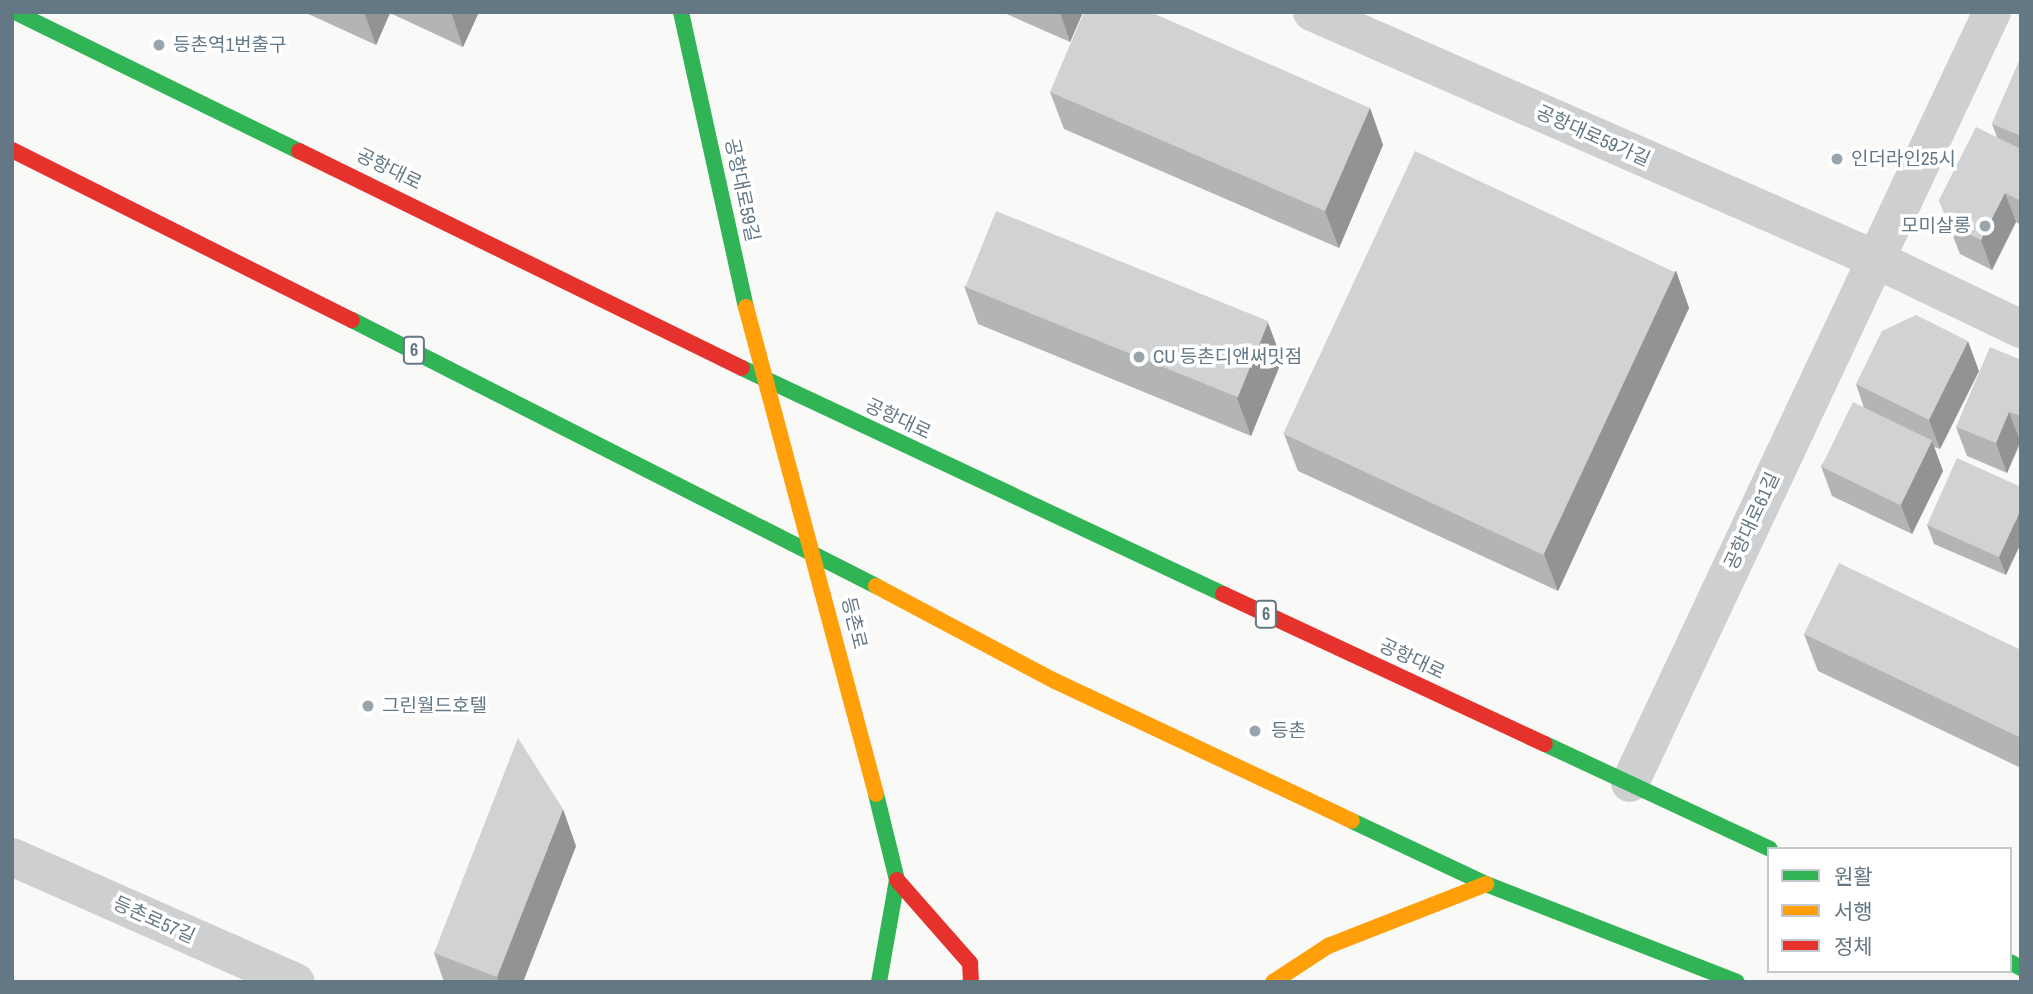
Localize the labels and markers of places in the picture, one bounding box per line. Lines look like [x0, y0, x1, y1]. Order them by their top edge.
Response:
place label: 등촌역1번출구 [173, 34, 287, 56]
marker: 등촌역1번출구 [151, 37, 167, 53]
place label: 인더라인25시 [1851, 148, 1956, 170]
marker: 인더라인25시 [1829, 151, 1845, 167]
place label: 모미살롱 [1901, 215, 1971, 237]
marker: 모미살롱 [1977, 218, 1993, 234]
place label: CU 등촌디앤써밋점 [1153, 346, 1302, 368]
marker: CU 등촌디앤써밋점 [1131, 349, 1147, 365]
place label: 그린월드호텔 [382, 695, 487, 717]
marker: 그린월드호텔 [360, 698, 376, 714]
place label: 등촌 [1271, 720, 1306, 742]
marker: 등촌 [1245, 721, 1265, 741]

